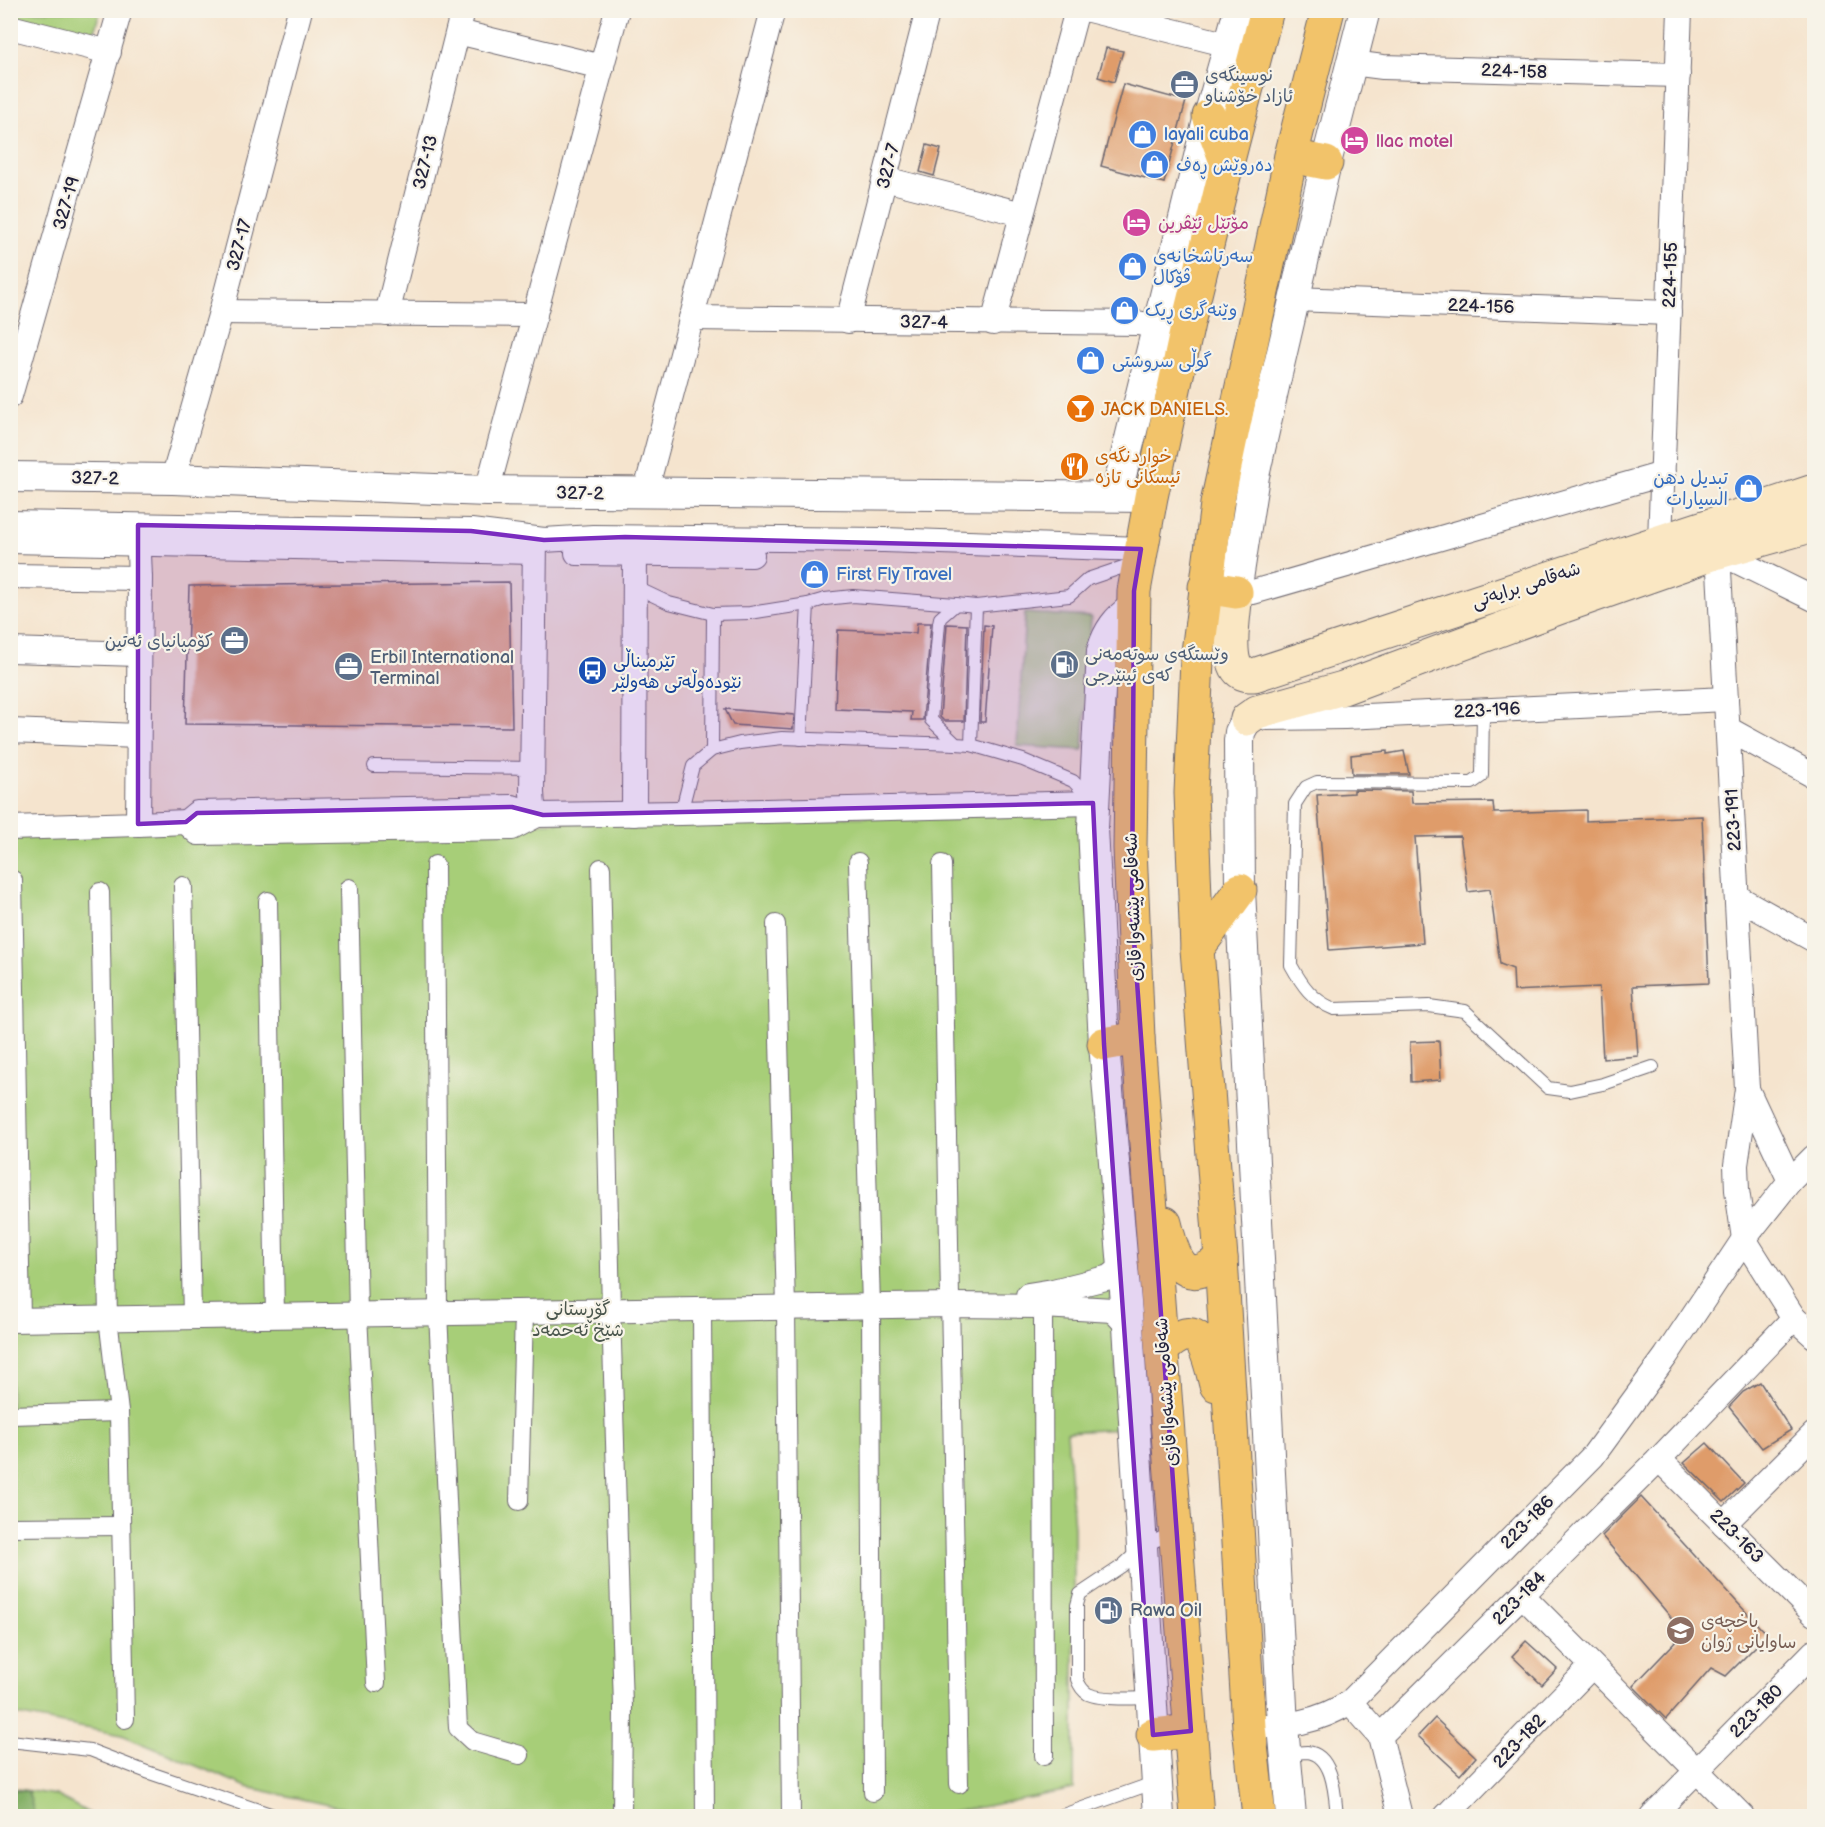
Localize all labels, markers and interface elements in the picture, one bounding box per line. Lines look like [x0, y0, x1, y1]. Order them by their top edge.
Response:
street label: 224-158 [1480, 60, 1547, 83]
place label: نوسینگەی ئازاد خۆشناو [1203, 65, 1293, 107]
office icon: نوسینگەی ئازاد خۆشناو [1168, 69, 1200, 101]
shop icon: layali cuba [1127, 118, 1159, 150]
place label: layali cuba [1164, 124, 1249, 145]
hotel icon: llac motel [1339, 125, 1371, 157]
place label: llac motel [1376, 131, 1453, 152]
street label: 327-13 [409, 133, 442, 191]
street label: 327-7 [873, 141, 904, 191]
shop icon: دەروێش ڕەف [1139, 149, 1171, 181]
place label: دەروێش ڕەف [1176, 155, 1273, 180]
street label: 327-19 [49, 174, 84, 232]
hotel icon: مۆتێل ئێڤرین [1121, 207, 1153, 239]
place label: مۆتێل ئێڤرین [1158, 213, 1249, 234]
street label: 327-17 [222, 217, 257, 273]
street label: 224-155 [1659, 242, 1682, 308]
place label: سەرتاشخانەی ڤۆکال [1153, 246, 1253, 288]
shop icon: سەرتاشخانەی ڤۆکال [1116, 250, 1148, 282]
shop icon: وێنەگری ڕیک [1108, 294, 1140, 326]
street label: 224-156 [1447, 295, 1515, 318]
place label: وێنەگری ڕیک [1145, 300, 1237, 325]
street label: 327-4 [900, 312, 948, 333]
shop icon: گوڵی سروشتی [1075, 345, 1107, 377]
place label: گوڵی سروشتی [1112, 348, 1212, 372]
bar icon: JACK DANIELS. [1064, 393, 1096, 425]
place label: JACK DANIELS. [1101, 399, 1228, 420]
place label: خواردنگەی ئیسکانی تازە [1095, 446, 1181, 488]
restaurant icon: خواردنگەی ئیسکانی تازە [1058, 450, 1090, 482]
street label: 327-2 [71, 468, 119, 489]
place label: تبديل دهن السيارات [1653, 468, 1729, 510]
shop icon: تبديل دهن السيارات [1733, 472, 1765, 504]
street label: 327-2 [556, 483, 604, 504]
shop icon: First Fly Travel [799, 558, 831, 590]
street label: شەقامی برایەتی [1469, 558, 1583, 613]
place label: First Fly Travel [836, 564, 952, 585]
office icon: کۆمپانیای ئەتین [218, 625, 250, 657]
place label: کۆمپانیای ئەتین [105, 631, 213, 653]
place label: وێستگەی سوتەمەنی کەی ئینێرجی [1085, 644, 1229, 686]
place label: Erbil International Terminal [370, 647, 514, 689]
place label: تێرمیناڵی نێودەوڵەتی هەولێر [611, 648, 742, 693]
fuel station icon: وێستگەی سوتەمەنی کەی ئینێرجی [1048, 648, 1080, 680]
office icon: Erbil International Terminal [333, 651, 365, 683]
bus stop icon: تێرمیناڵی نێودەوڵەتی هەولێر [576, 655, 608, 687]
street label: 223-196 [1453, 698, 1521, 723]
street label: 223-191 [1721, 788, 1746, 852]
street label: شەقامی پێشەوا قازی [1120, 832, 1148, 982]
park label: گۆڕستانی شێخ ئەحمەد [532, 1299, 624, 1342]
street label: شەقامی پێشەوا قازی [1151, 1317, 1183, 1467]
street label: 223-186 [1496, 1491, 1558, 1553]
street label: 223-163 [1705, 1505, 1768, 1568]
street label: 223-184 [1488, 1567, 1550, 1629]
fuel station icon: Rawa Oil [1093, 1594, 1125, 1626]
place label: Rawa Oil [1130, 1600, 1202, 1621]
place label: باخچەی ساوایانی ژوان [1701, 1611, 1797, 1653]
school or university icon: باخچەی ساوایانی ژوان [1664, 1615, 1696, 1647]
street label: 223-180 [1725, 1680, 1787, 1742]
street label: 223-182 [1489, 1710, 1550, 1773]

